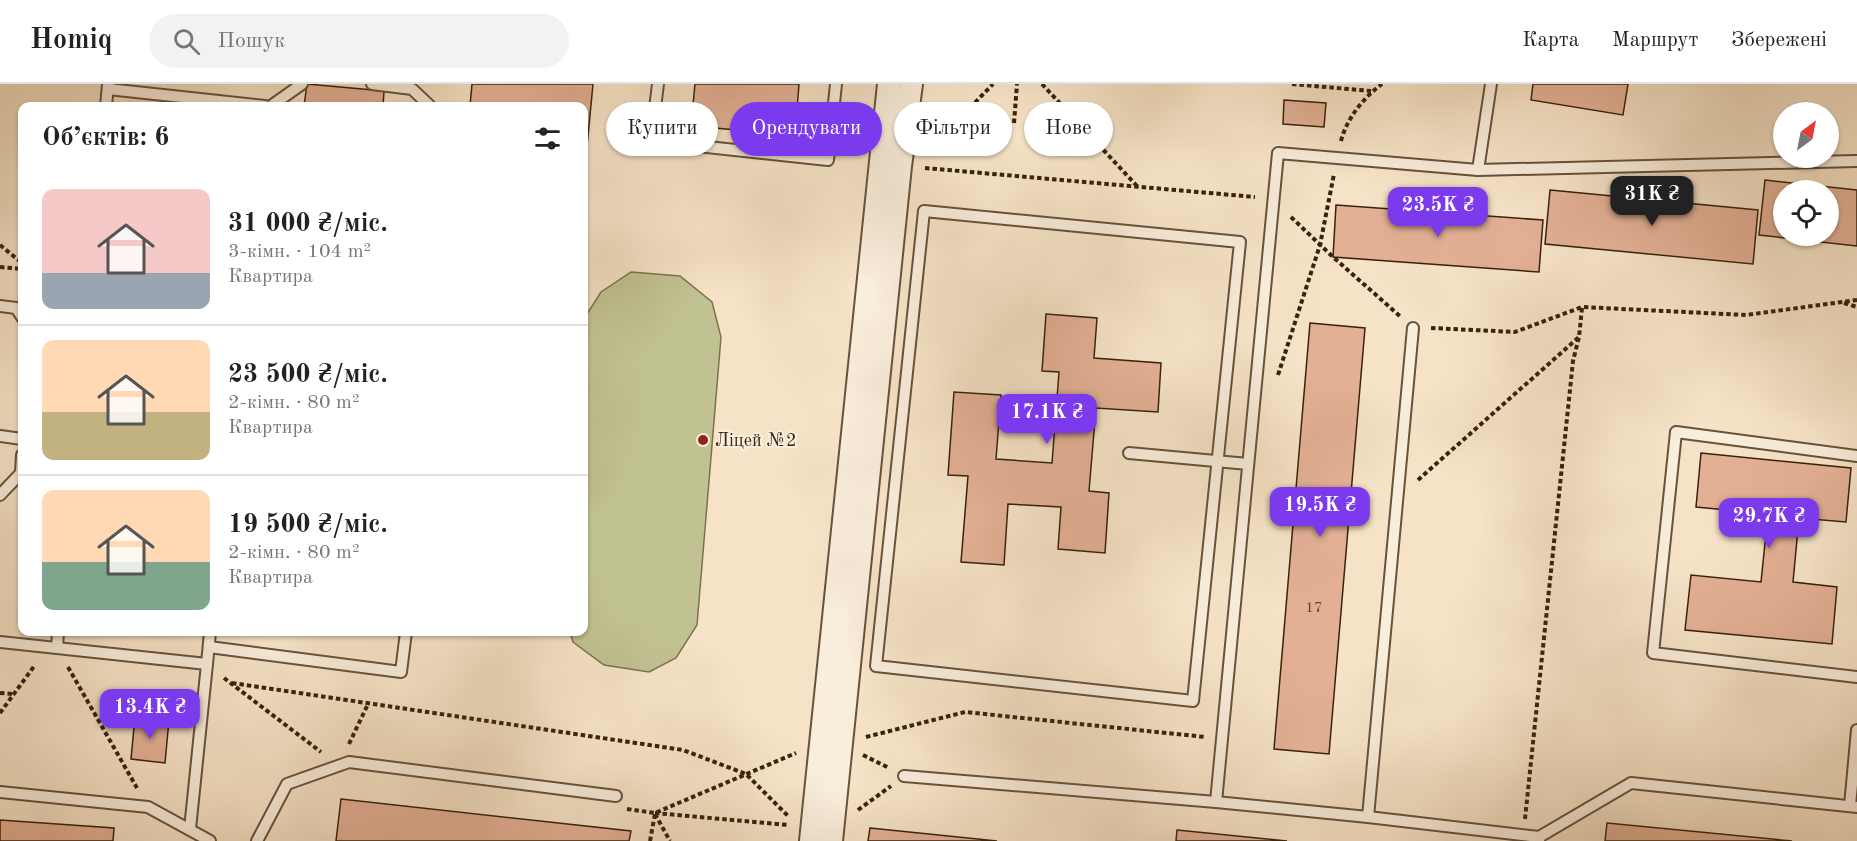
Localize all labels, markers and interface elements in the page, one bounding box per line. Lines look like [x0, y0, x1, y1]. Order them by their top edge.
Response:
search box [149, 14, 569, 68]
icon: search [170, 25, 203, 58]
text: Homiq [30, 27, 113, 55]
text: Пошук [218, 30, 285, 52]
text: Карта [1522, 30, 1579, 51]
text: Маршрут [1612, 30, 1698, 51]
text: Збережені [1731, 30, 1827, 51]
chip: Купити [606, 102, 718, 156]
chip: Орендувати [730, 102, 882, 156]
chip: Фільтри [894, 102, 1012, 156]
chip: Нове [1024, 102, 1113, 156]
north arrow [1773, 102, 1839, 168]
map controls [1773, 102, 1839, 246]
icon: filters [531, 122, 564, 155]
text: Об’єктів: 6 [42, 125, 169, 151]
pin: 31K ₴ [1610, 176, 1694, 227]
button: locate [1773, 180, 1839, 246]
text: 31K ₴ [1624, 185, 1680, 205]
pin: 23.5K ₴ [1383, 187, 1493, 238]
text: 23.5K ₴ [1402, 196, 1474, 216]
text: 31 000 ₴/міс. [228, 211, 388, 237]
icon: home [90, 213, 162, 285]
text: 3-кімн. · 104 m² [228, 242, 371, 262]
text: Квартира [228, 267, 313, 287]
text: 23 500 ₴/міс. [228, 362, 388, 388]
icon: home [90, 364, 162, 436]
text: 2-кімн. · 80 m² [228, 393, 360, 413]
pin: 17.1K ₴ [992, 394, 1102, 445]
text: 17.1K ₴ [1011, 403, 1083, 423]
text: Квартира [228, 418, 313, 438]
place label: Ліцей №2 [715, 432, 796, 450]
marker: Ліцей №2 [696, 433, 710, 447]
pin: 19.5K ₴ [1265, 487, 1375, 538]
text: 19.5K ₴ [1284, 496, 1356, 516]
pin: 29.7K ₴ [1714, 498, 1824, 549]
text: 29.7K ₴ [1733, 507, 1805, 527]
text: 19 500 ₴/міс. [228, 512, 388, 538]
icon: home [90, 514, 162, 586]
text: 2-кімн. · 80 m² [228, 543, 360, 563]
text: Квартира [228, 568, 313, 588]
house number: 17 [1305, 601, 1323, 616]
pin: 13.4K ₴ [95, 689, 205, 740]
text: 13.4K ₴ [114, 698, 186, 718]

